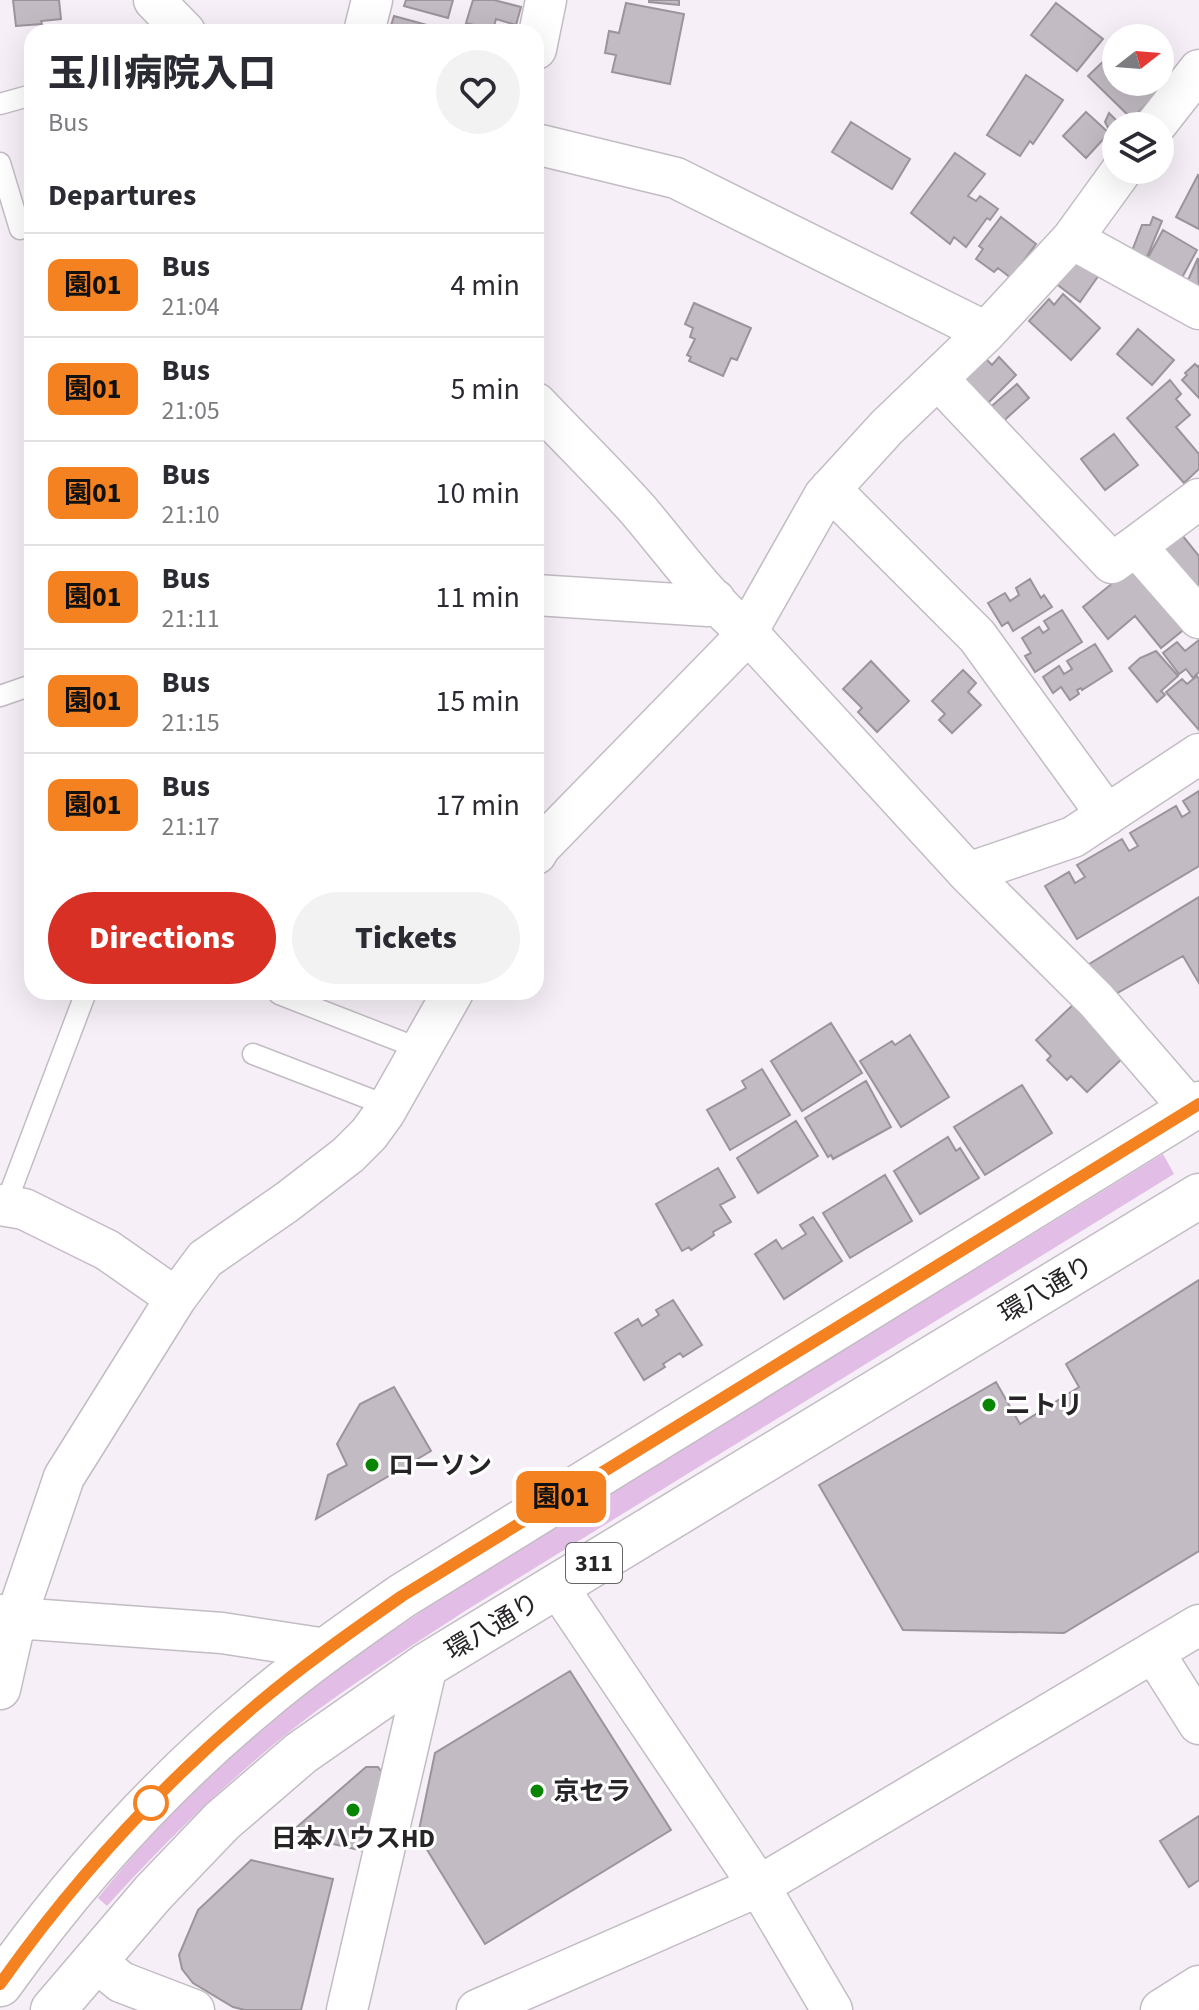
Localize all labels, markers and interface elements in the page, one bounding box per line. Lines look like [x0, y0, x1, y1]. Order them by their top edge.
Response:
north arrow [1102, 24, 1174, 96]
map controls [1102, 24, 1174, 184]
text: 玉川病院入口 [48, 47, 276, 101]
button: heart [436, 50, 520, 134]
text: Bus [48, 104, 88, 141]
button: layers [1102, 112, 1174, 184]
text: Departures [48, 174, 196, 217]
text: Bus [162, 245, 210, 288]
text: 4 min [450, 264, 520, 307]
text: 園01 [64, 265, 122, 305]
text: 21:04 [162, 288, 220, 325]
text: Bus [162, 349, 210, 392]
text: 5 min [450, 368, 520, 411]
text: 園01 [64, 369, 122, 409]
text: 21:05 [162, 392, 220, 429]
text: Bus [162, 453, 210, 496]
text: 10 min [436, 472, 520, 515]
text: 園01 [64, 473, 122, 513]
text: 21:10 [162, 496, 220, 533]
text: Bus [162, 557, 210, 600]
text: 11 min [436, 576, 520, 619]
text: 園01 [64, 577, 122, 617]
text: 21:11 [162, 600, 220, 637]
text: Bus [162, 661, 210, 704]
text: 15 min [436, 680, 520, 723]
text: 園01 [64, 681, 122, 721]
text: 21:15 [162, 704, 220, 741]
text: Bus [162, 765, 210, 808]
text: 17 min [436, 784, 520, 827]
text: 園01 [64, 785, 122, 825]
text: 21:17 [162, 808, 220, 845]
button: Directions [48, 892, 276, 984]
button: Tickets [292, 892, 520, 984]
street label: 環八通り [992, 1247, 1100, 1332]
place label: ニトリ [1005, 1387, 1083, 1424]
marker: ニトリ [980, 1396, 998, 1414]
place label: ローソン [388, 1447, 492, 1484]
marker: ローソン [363, 1456, 381, 1474]
line badge: 園01 [515, 1471, 607, 1523]
text: 園01 [532, 1477, 590, 1517]
road number: 311 [566, 1543, 622, 1583]
street label: 環八通り [438, 1584, 546, 1669]
place label: 京セラ [553, 1773, 631, 1810]
marker: 京セラ [528, 1782, 546, 1800]
unlabelled marker [134, 1786, 168, 1820]
marker: 日本ハウスHD [344, 1801, 362, 1819]
place label: 日本ハウスHD [271, 1820, 435, 1857]

